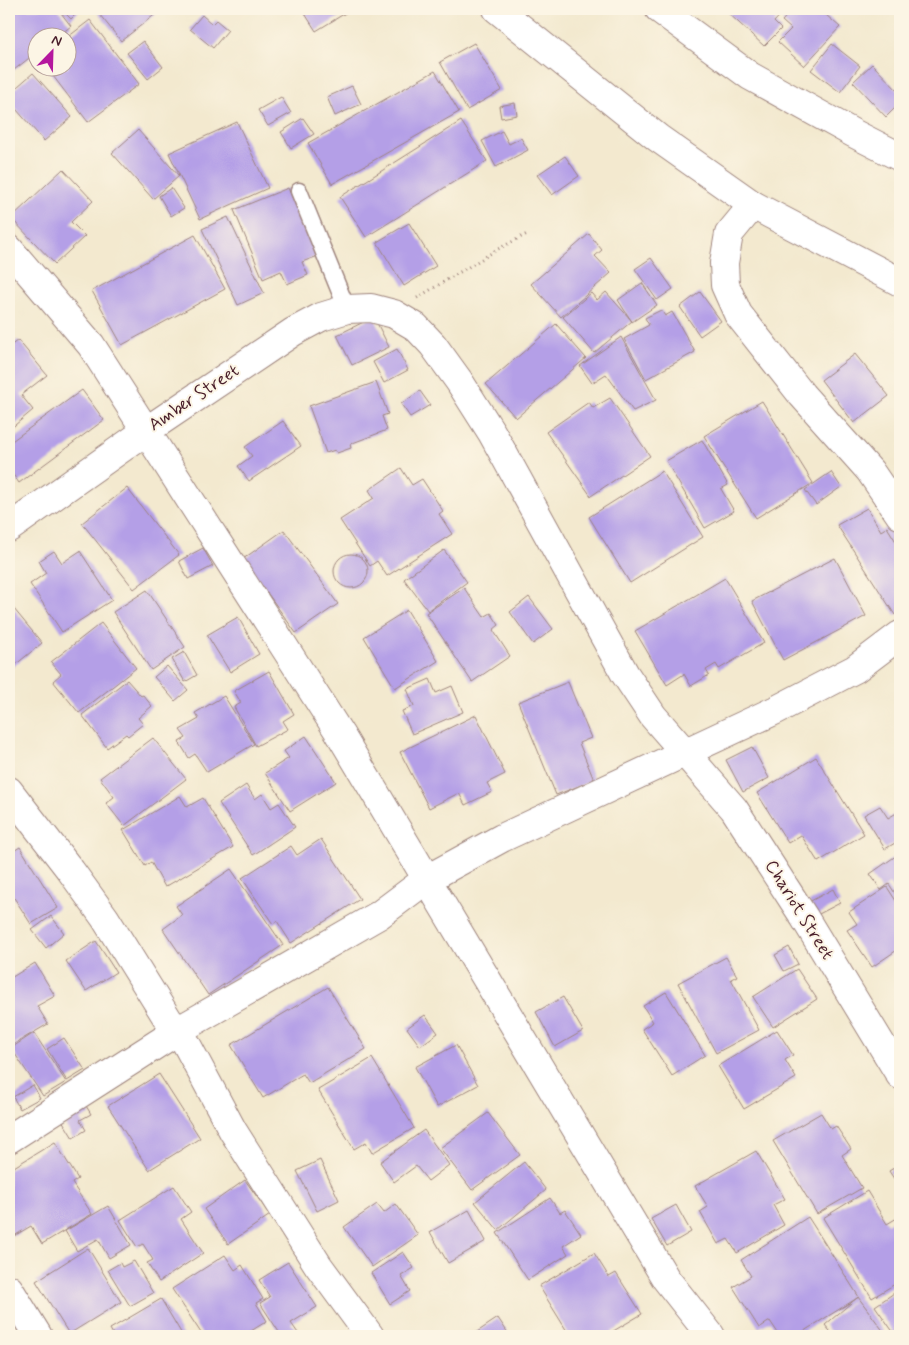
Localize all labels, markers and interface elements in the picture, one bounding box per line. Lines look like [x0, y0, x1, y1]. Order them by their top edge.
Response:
north arrow [28, 28, 78, 78]
text: N [49, 31, 64, 51]
street label: Amber Street [144, 359, 244, 437]
street label: Chariot Street [759, 855, 839, 965]

